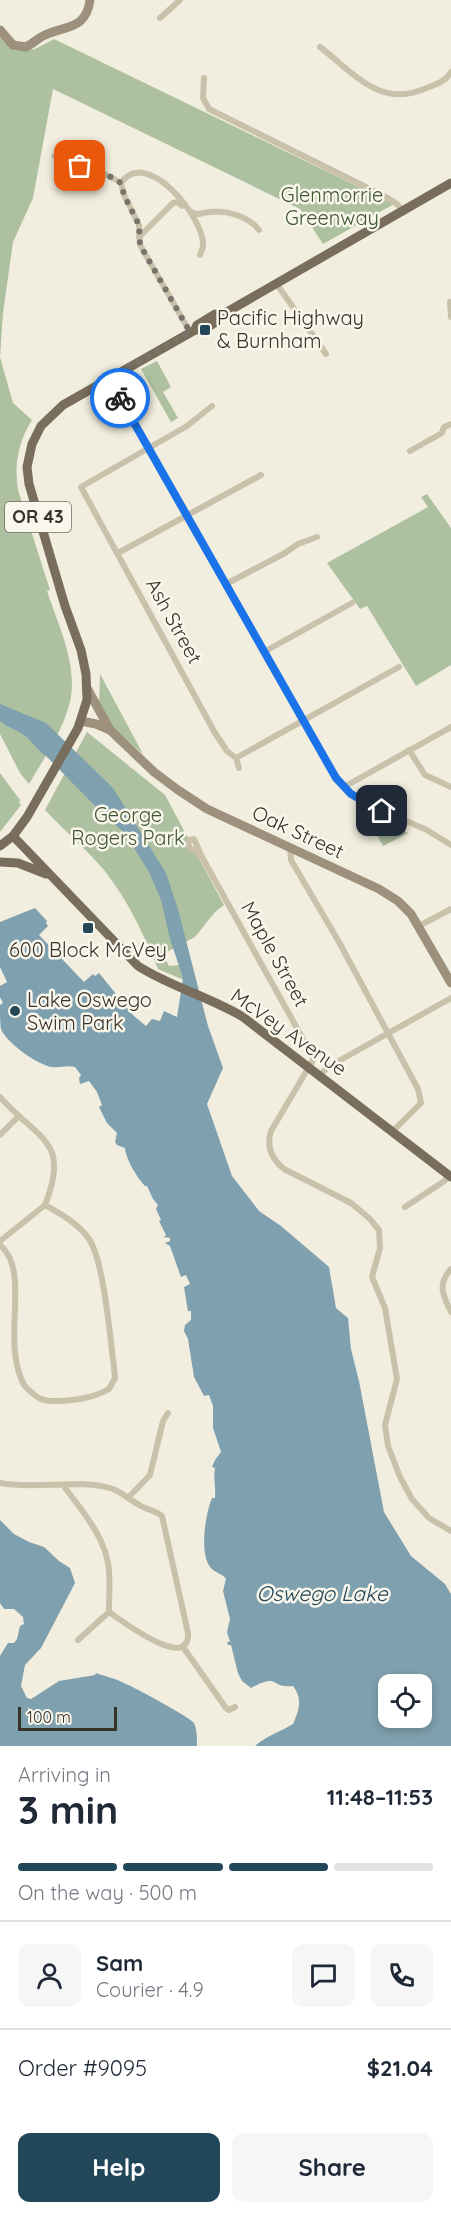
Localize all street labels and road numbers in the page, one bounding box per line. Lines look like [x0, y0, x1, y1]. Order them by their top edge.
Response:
road number: OR 43 [5, 502, 71, 532]
street label: Ash Street [141, 574, 208, 668]
street label: Oak Street [248, 799, 348, 864]
street label: Maple Street [236, 897, 315, 1011]
street label: McVey Avenue [226, 982, 352, 1081]

